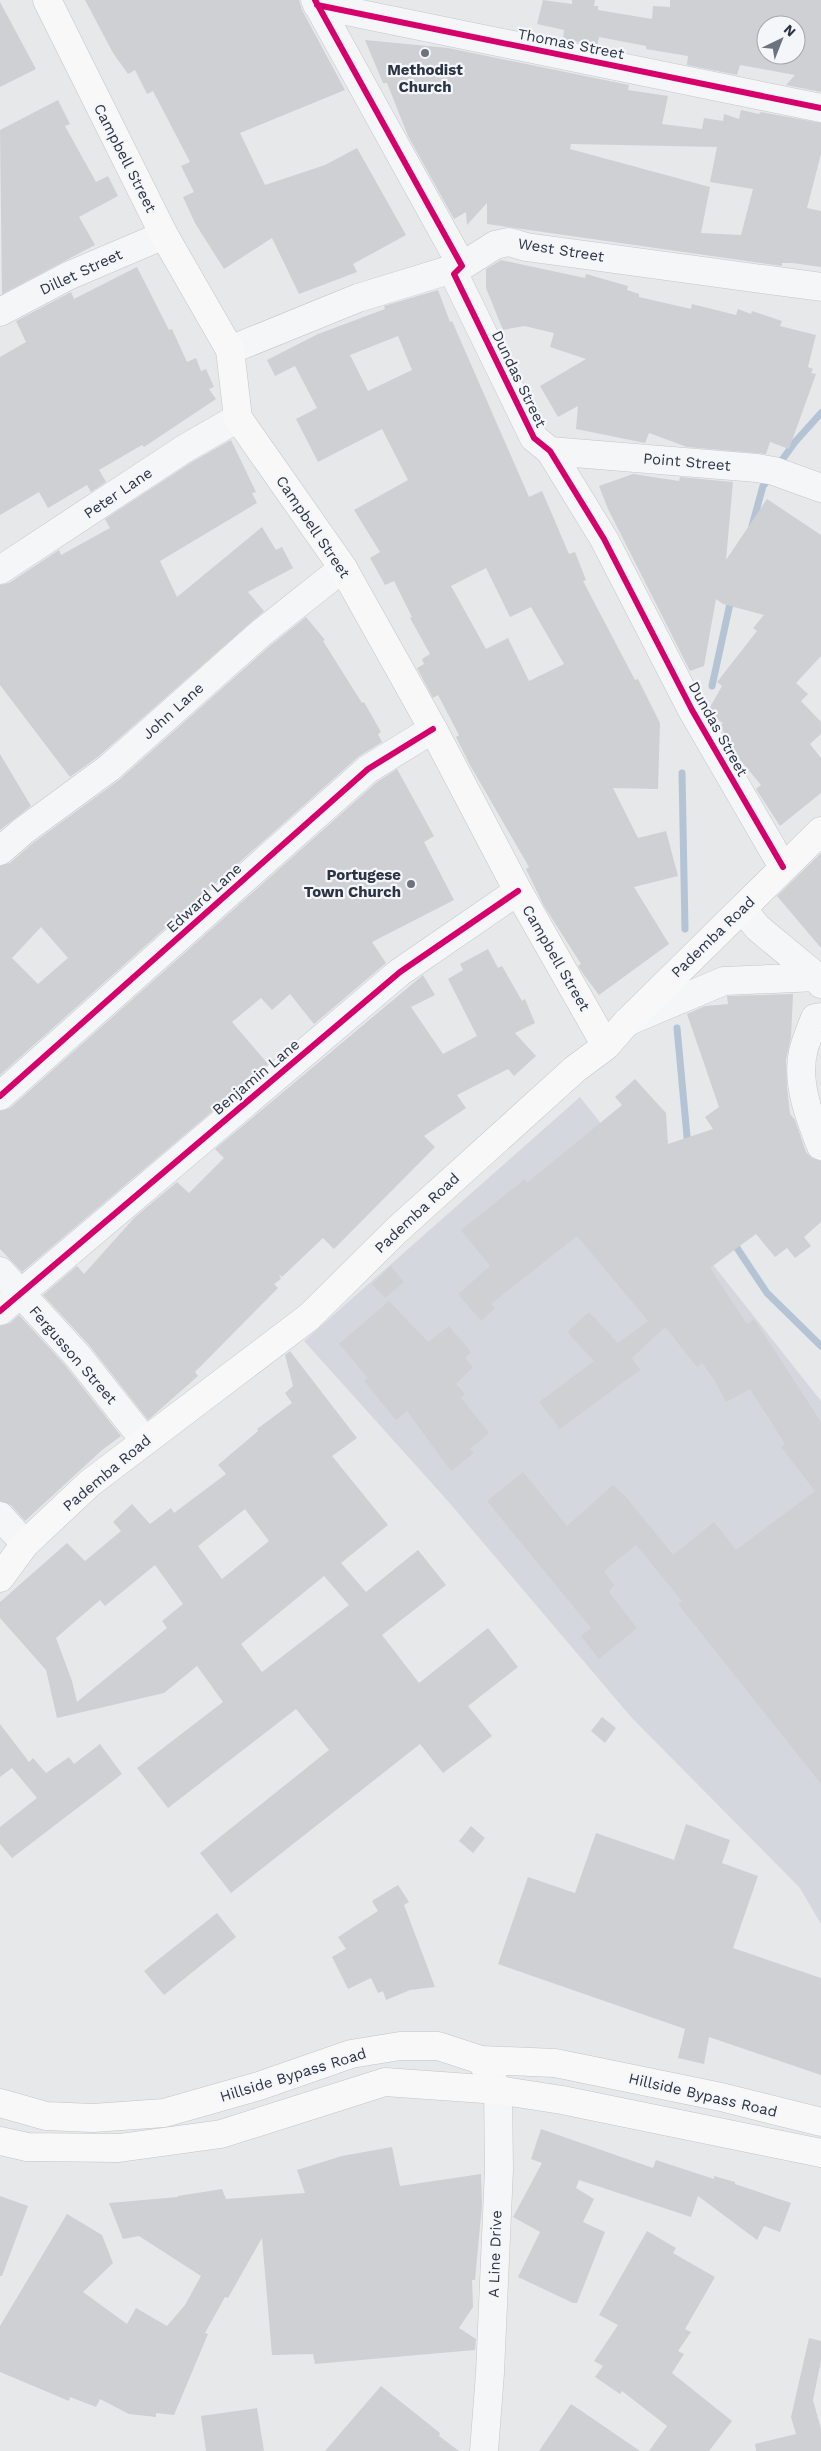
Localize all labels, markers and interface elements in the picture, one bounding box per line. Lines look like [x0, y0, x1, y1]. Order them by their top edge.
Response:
north arrow [756, 15, 806, 65]
text: N [781, 21, 799, 40]
street label: Thomas Street [516, 25, 626, 63]
marker: Methodist Church [419, 47, 431, 59]
place label: Methodist Church [387, 61, 463, 96]
street label: Campbell Street [90, 101, 160, 216]
street label: West Street [517, 234, 606, 266]
street label: Dillet Street [37, 245, 126, 299]
street label: Dundas Street [488, 328, 551, 431]
street label: Point Street [643, 449, 732, 475]
street label: Peter Lane [80, 464, 156, 522]
street label: Campbell Street [272, 472, 354, 582]
street label: John Lane [139, 679, 207, 743]
street label: Dundas Street [685, 679, 752, 780]
street label: Edward Lane [163, 859, 245, 937]
place label: Portugese Town Church [304, 866, 401, 901]
marker: Portugese Town Church [405, 878, 417, 890]
street label: Pademba Road [667, 893, 759, 981]
street label: Campbell Street [518, 902, 594, 1015]
street label: Benjamin Lane [209, 1035, 303, 1119]
street label: Pademba Road [371, 1169, 463, 1257]
street label: Fergusson Street [25, 1302, 121, 1408]
street label: Pademba Road [59, 1431, 155, 1515]
street label: Hillside Bypass Road [218, 2044, 368, 2106]
street label: Hillside Bypass Road [627, 2069, 779, 2121]
street label: A Line Drive [484, 2210, 506, 2298]

